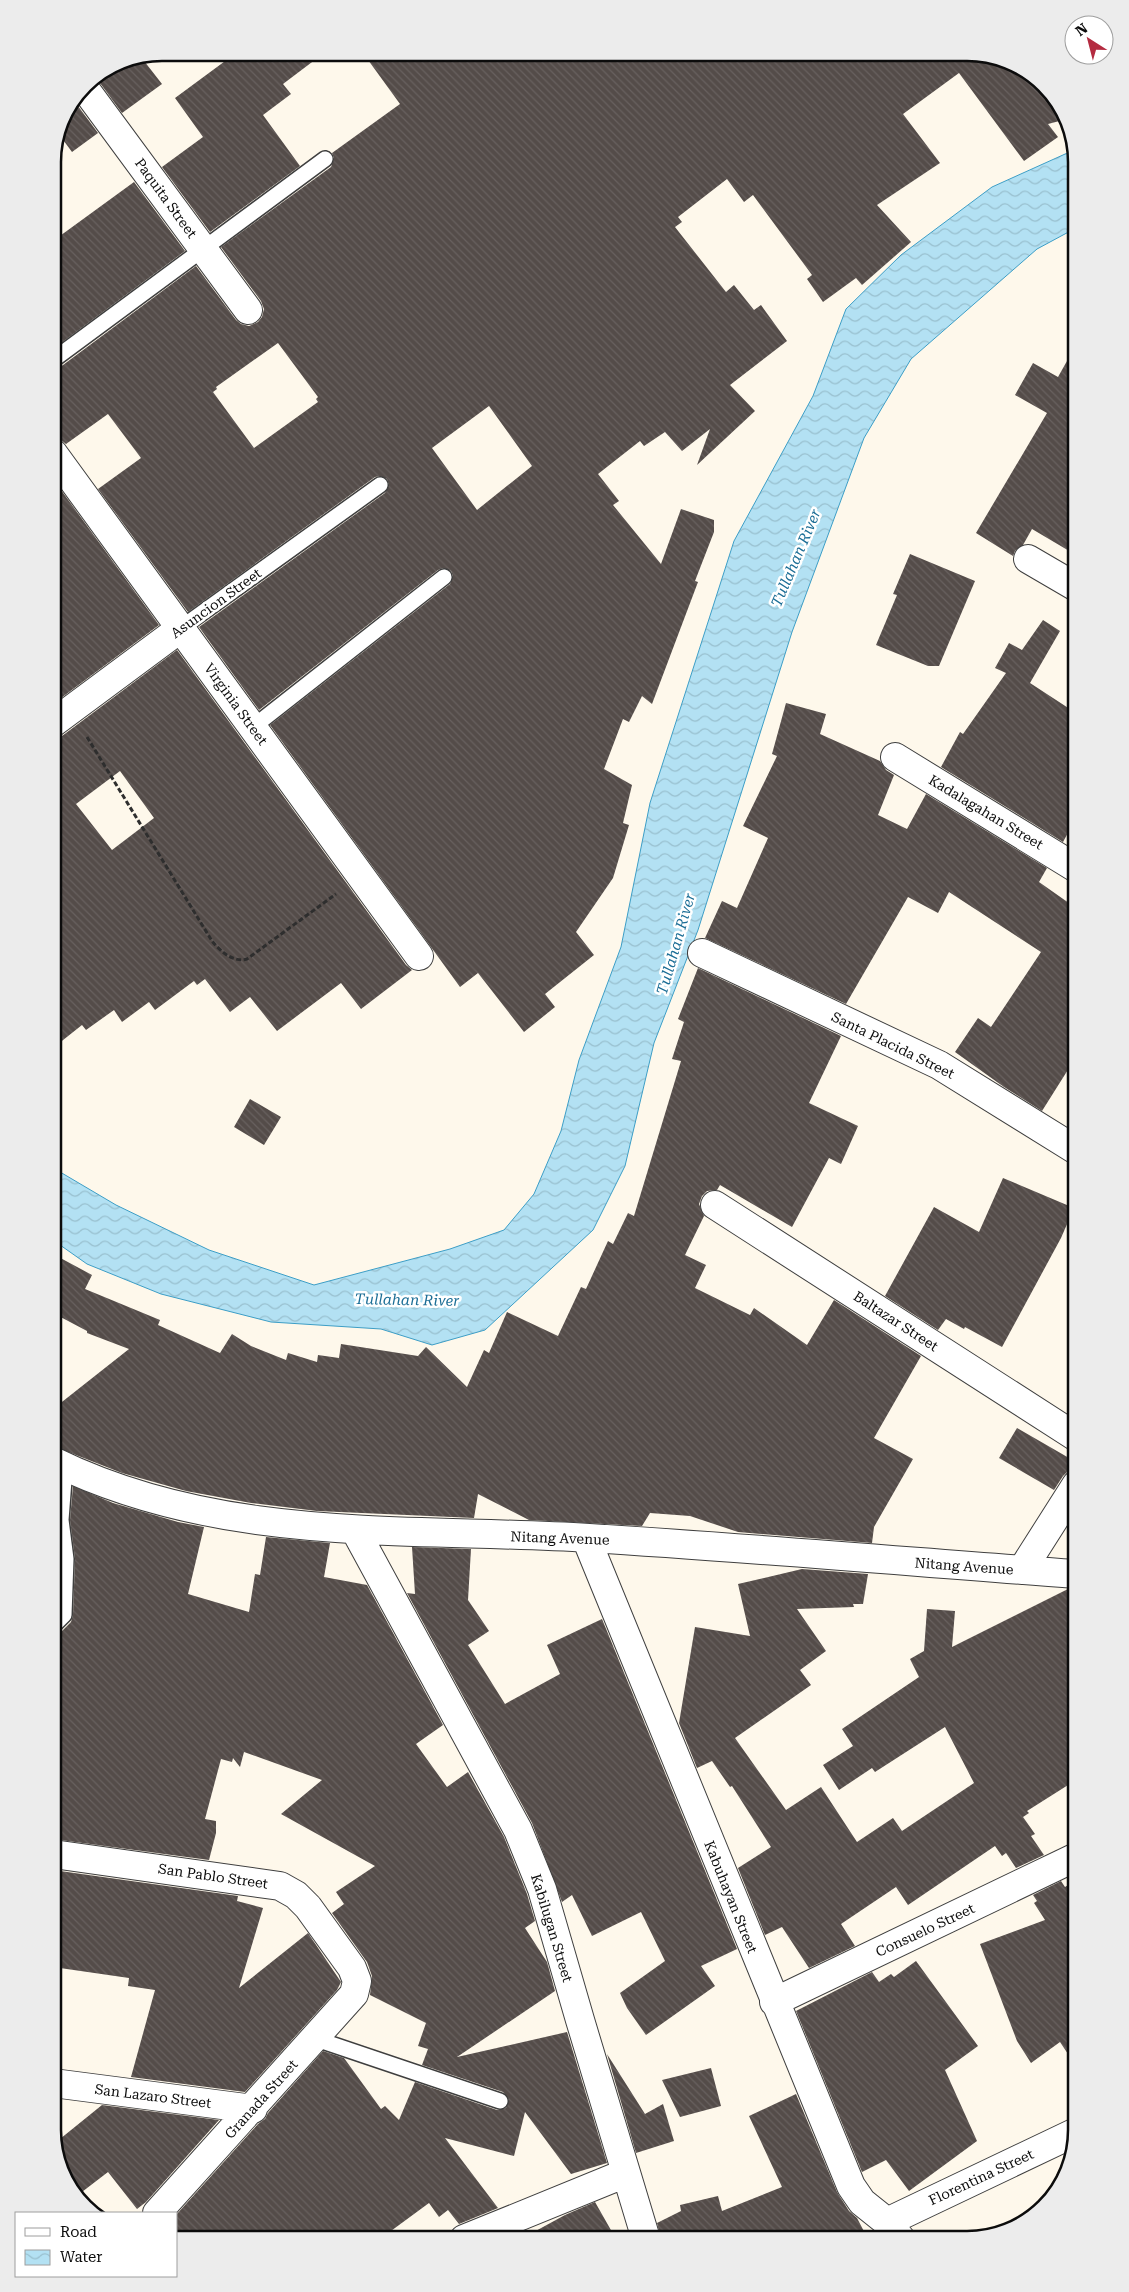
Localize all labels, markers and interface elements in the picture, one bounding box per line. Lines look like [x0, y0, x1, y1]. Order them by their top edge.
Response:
north arrow [1064, 15, 1114, 65]
text: N [1072, 20, 1091, 39]
street label: Paquita Street [132, 155, 200, 241]
water label: Tullahan River [767, 506, 825, 610]
street label: Asuncion Street [168, 565, 264, 641]
street label: Virginia Street [201, 660, 271, 748]
street label: Kadalagahan Street [926, 772, 1046, 852]
water label: Tullahan River [653, 890, 699, 997]
street label: Santa Placida Street [829, 1008, 957, 1082]
street label: Baltazar Street [851, 1288, 941, 1354]
water label: Tullahan River [354, 1290, 460, 1310]
street label: Nitang Avenue [510, 1528, 610, 1548]
street label: Nitang Avenue [914, 1555, 1014, 1577]
street label: Kabuhayan Street [701, 1838, 761, 1956]
street label: San Pablo Street [157, 1860, 269, 1892]
street label: Kabilugan Street [528, 1872, 576, 1984]
street label: Consuelo Street [873, 1900, 977, 1960]
street label: Granada Street [221, 2056, 301, 2142]
street label: San Lazaro Street [94, 2081, 212, 2111]
street label: Florentina Street [926, 2146, 1036, 2208]
legend [15, 2212, 178, 2277]
text: Road [60, 2223, 97, 2241]
text: Water [60, 2248, 102, 2266]

